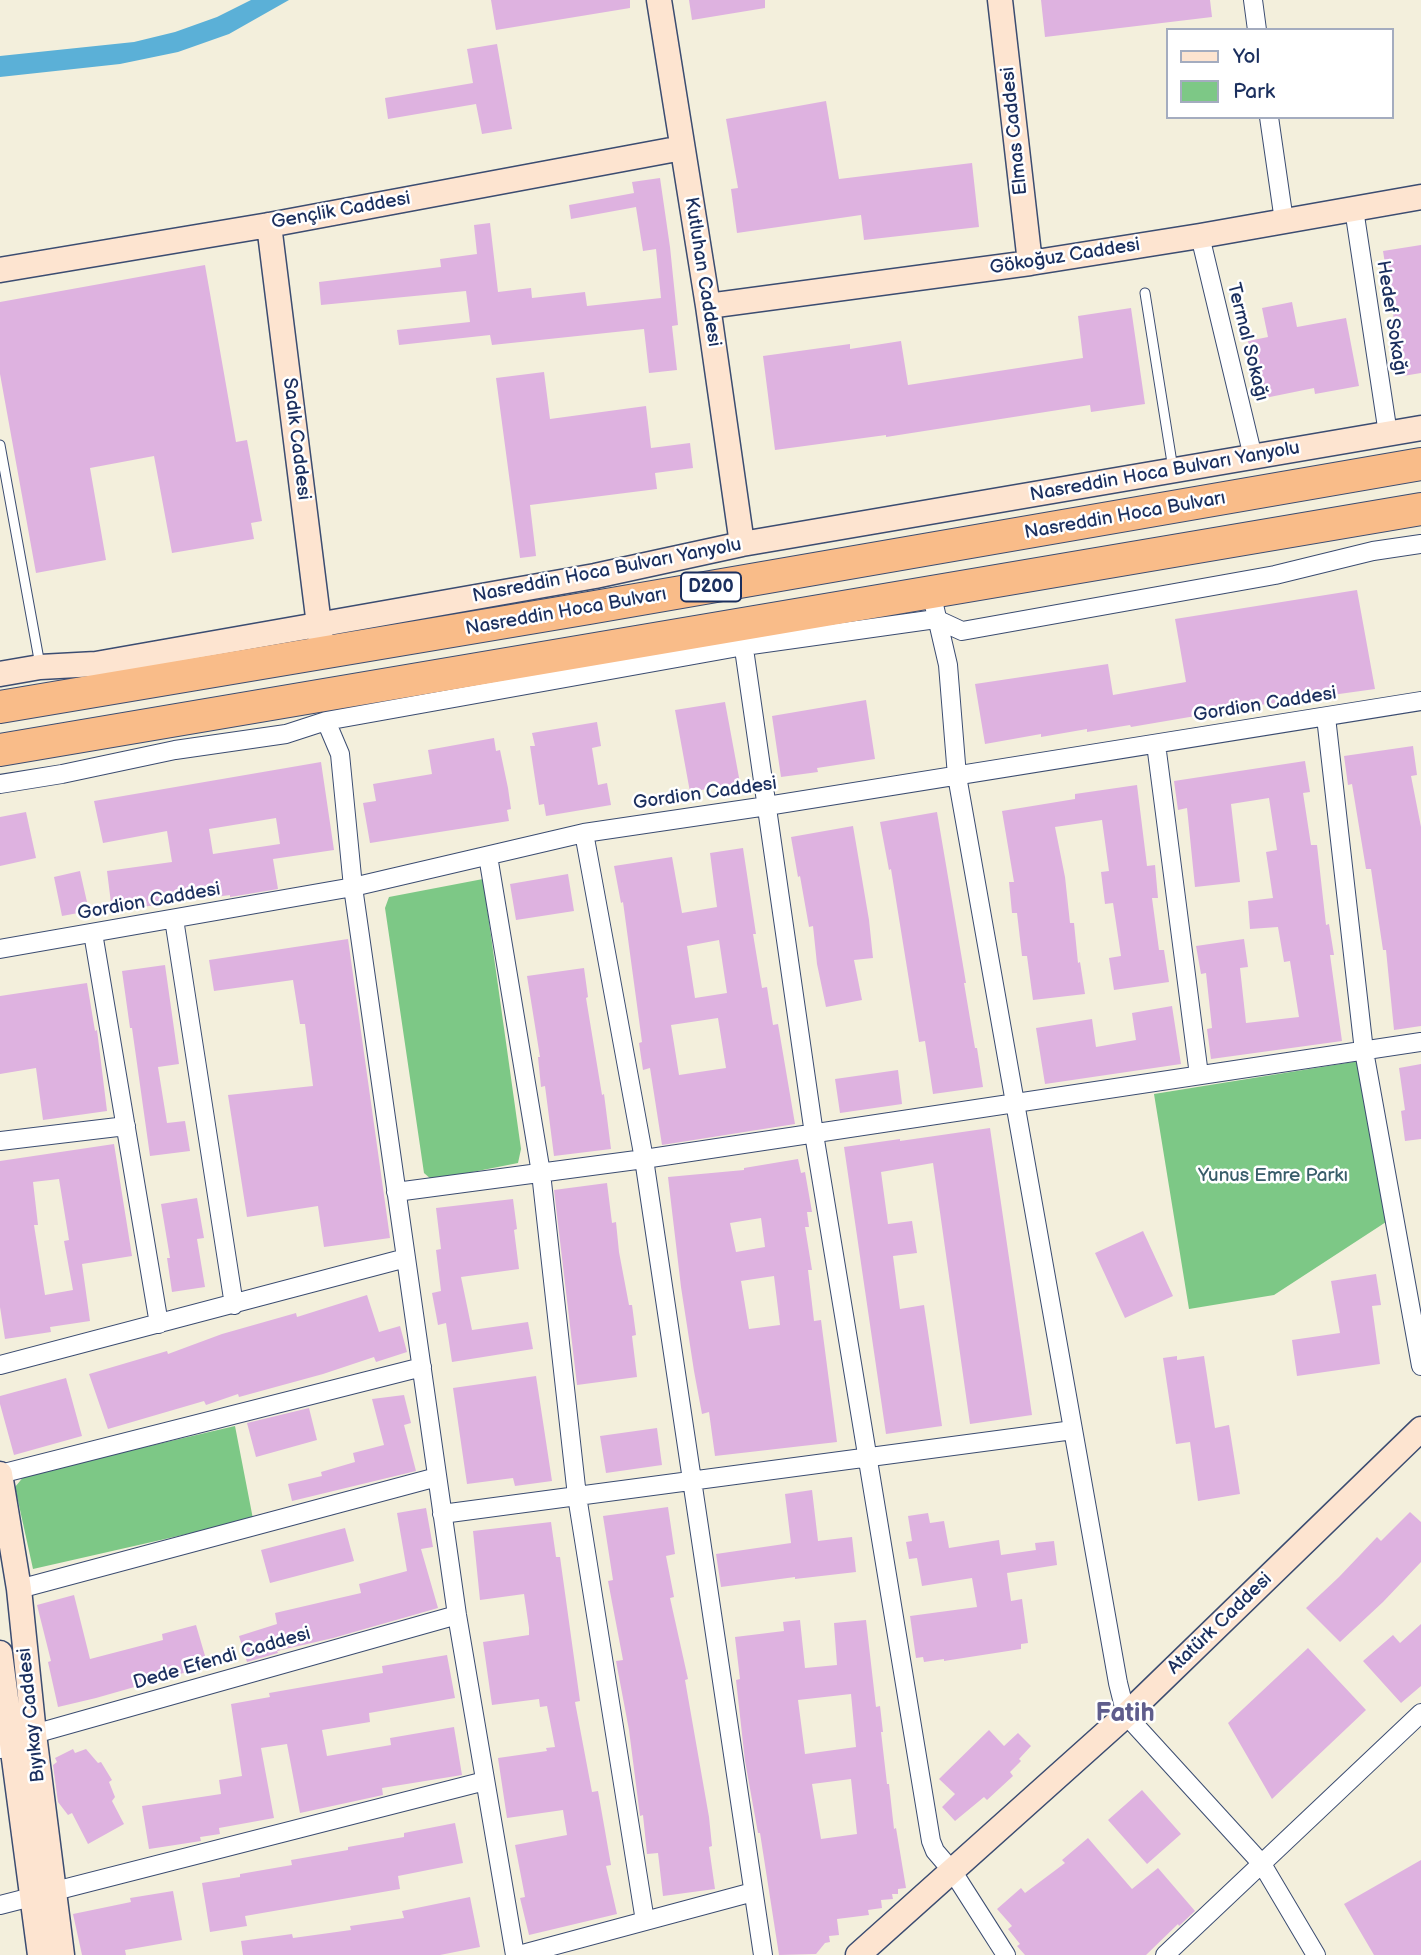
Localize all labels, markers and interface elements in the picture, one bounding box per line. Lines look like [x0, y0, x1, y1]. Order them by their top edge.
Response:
legend [1166, 28, 1393, 119]
text: Yol [1233, 44, 1260, 69]
street label: Elmas Caddesi [997, 66, 1033, 196]
text: Park [1233, 79, 1275, 104]
street label: Gençlik Caddesi [270, 188, 412, 234]
street label: Kutluhan Caddesi [679, 195, 725, 349]
street label: Gökoğuz Caddesi [988, 234, 1142, 280]
street label: Hedef Sokağı [1371, 259, 1411, 377]
street label: Termal Sokağı [1221, 281, 1273, 403]
street label: Sadık Caddesi [277, 376, 315, 502]
street label: Nasreddin Hoca Bulvarı Yanyolu [1028, 437, 1302, 507]
street label: Nasreddin Hoca Bulvarı [1023, 487, 1227, 545]
street label: Nasreddin Hoca Bulvarı Yanyolu [471, 534, 743, 608]
road number: D200 [681, 572, 741, 602]
street label: Nasreddin Hoca Bulvarı [464, 583, 668, 641]
street label: Gordion Caddesi [1192, 682, 1338, 728]
street label: Gordion Caddesi [632, 773, 778, 815]
street label: Gordion Caddesi [76, 878, 222, 926]
park label: Yunus Emre Parkı [1198, 1165, 1348, 1187]
street label: Atatürk Caddesi [1163, 1568, 1277, 1680]
street label: Dede Efendi Caddesi [131, 1623, 313, 1695]
street label: Bıyıkay Caddesi [14, 1647, 50, 1783]
district label: Fatih [1095, 1698, 1155, 1730]

